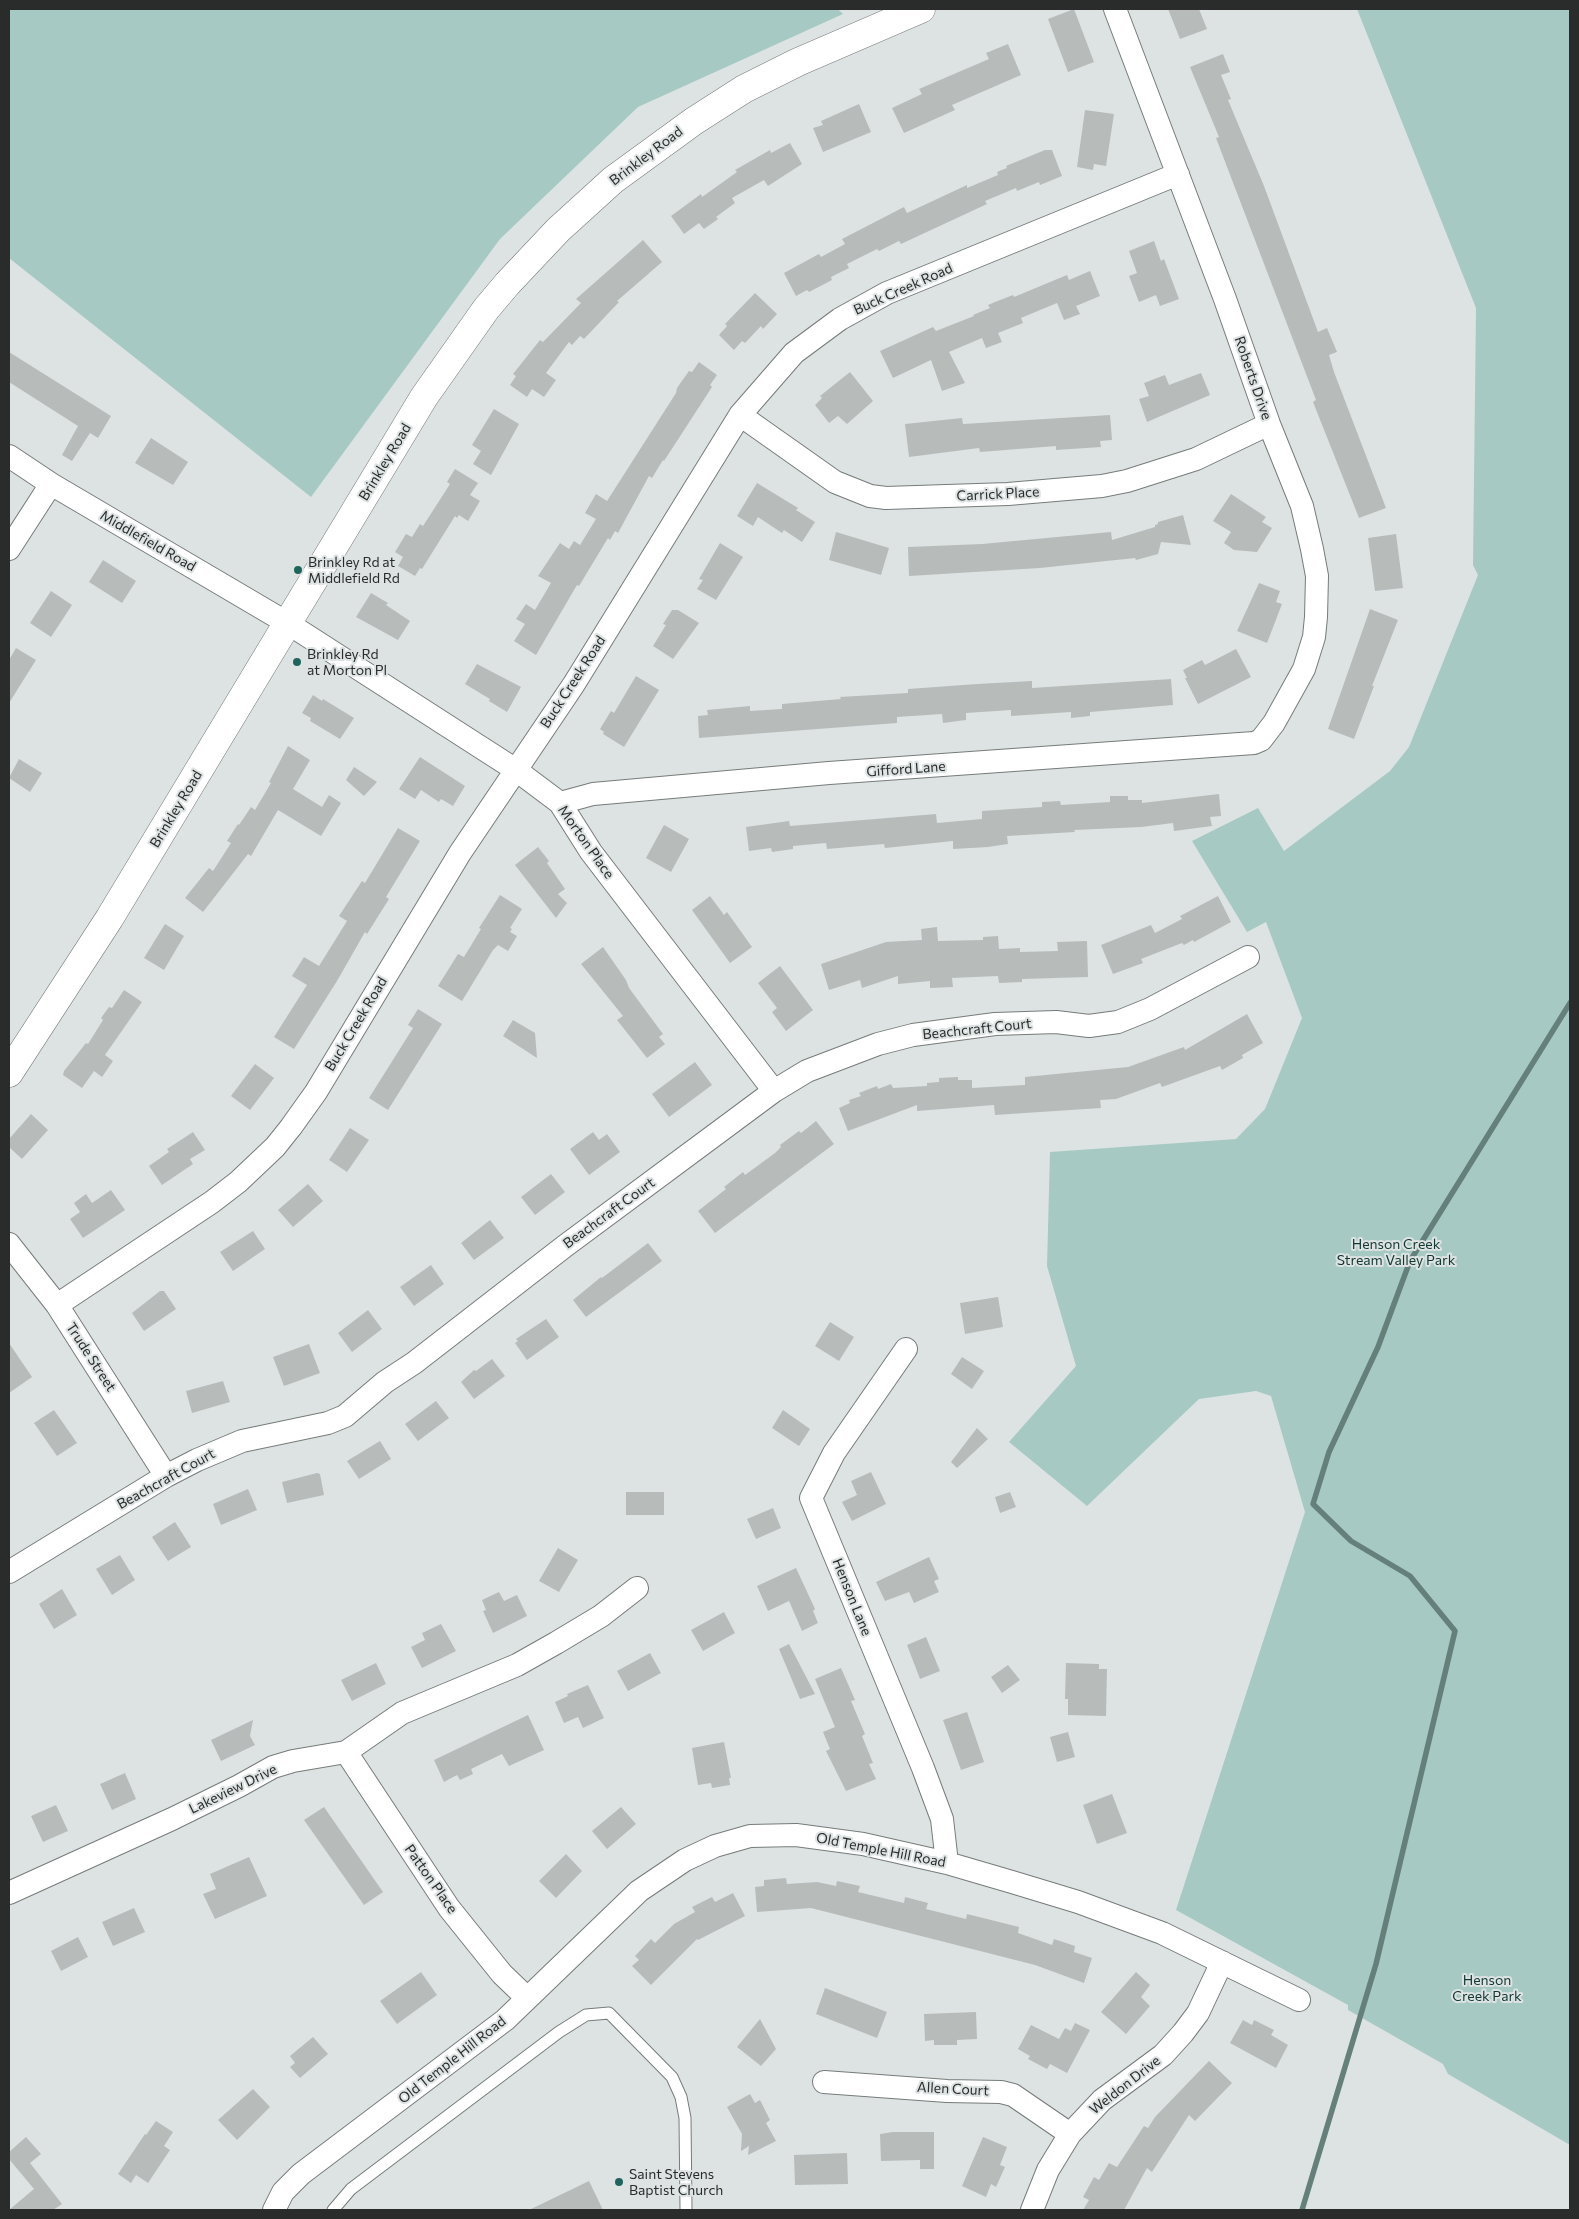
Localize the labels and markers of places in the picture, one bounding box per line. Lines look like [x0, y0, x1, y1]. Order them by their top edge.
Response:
place label: Brinkley Rd at Middlefield Rd [308, 554, 400, 586]
marker: Brinkley Rd at Middlefield Rd [292, 564, 304, 576]
place label: Brinkley Rd at Morton Pl [307, 646, 387, 679]
marker: Brinkley Rd at Morton Pl [291, 656, 303, 668]
place label: Saint Stevens Baptist Church [629, 2166, 723, 2198]
marker: Saint Stevens Baptist Church [613, 2176, 625, 2188]

